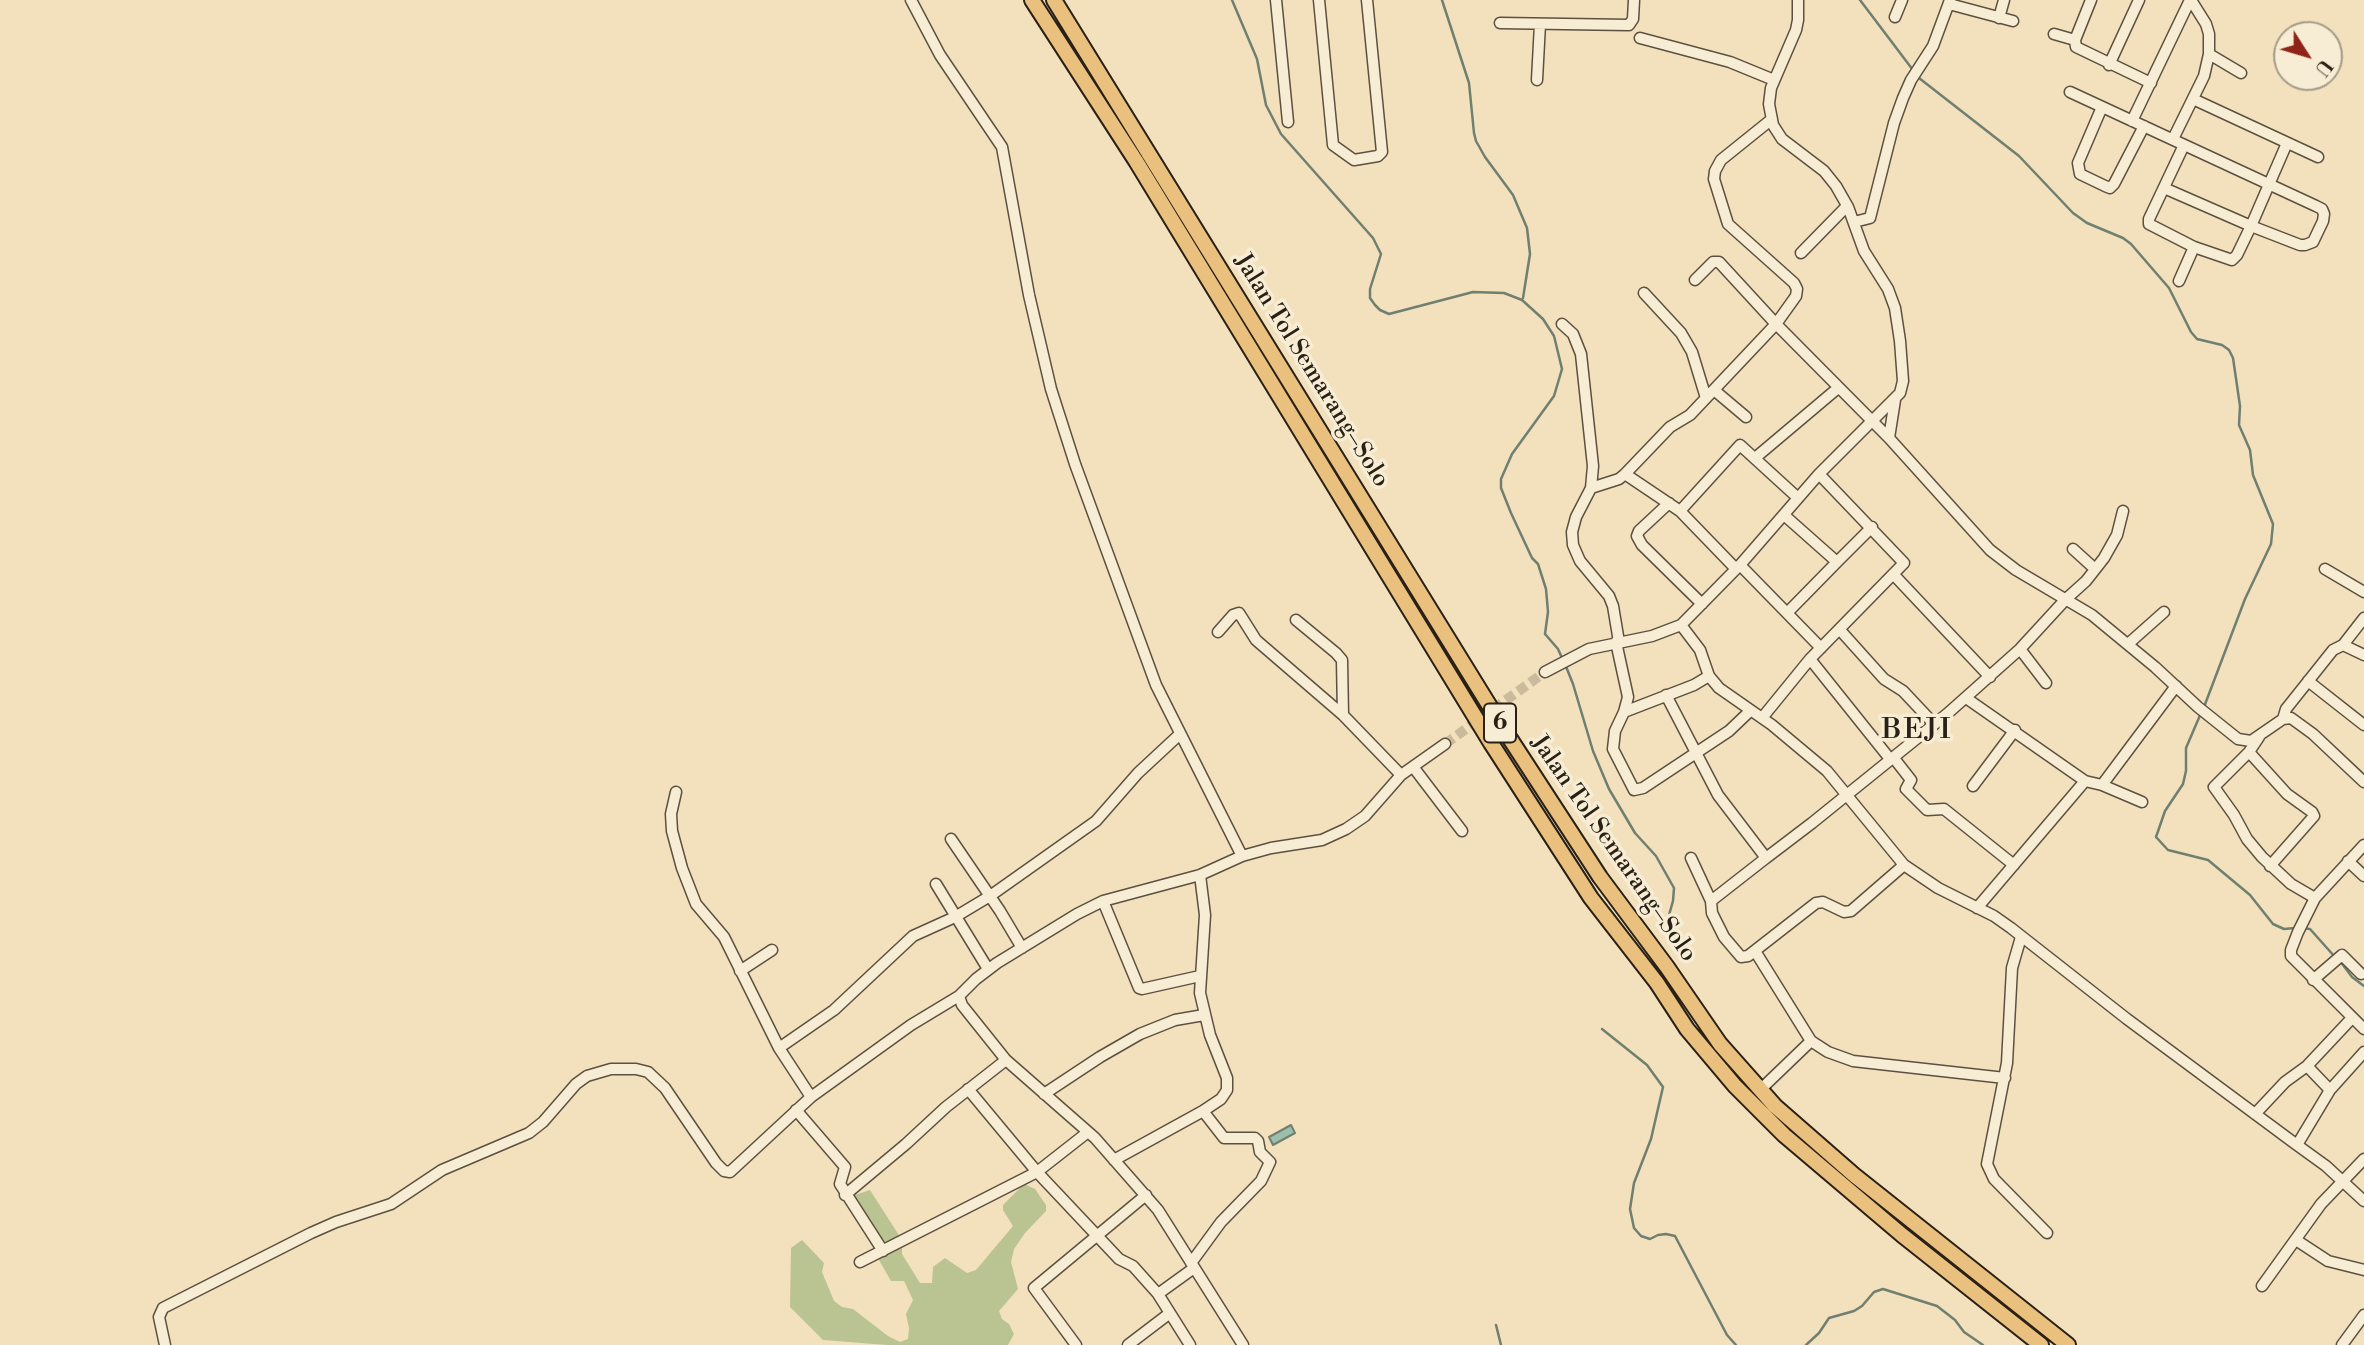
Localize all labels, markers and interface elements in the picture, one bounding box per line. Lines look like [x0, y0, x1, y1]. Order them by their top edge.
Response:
north arrow [2273, 21, 2343, 91]
text: U [2309, 54, 2337, 81]
street label: Jalan Tol Semarang–Solo [1227, 249, 1395, 493]
road number: 6 [1484, 704, 1516, 743]
district label: BEJI [1882, 714, 1952, 748]
street label: Jalan Tol Semarang–Solo [1524, 730, 1702, 968]

